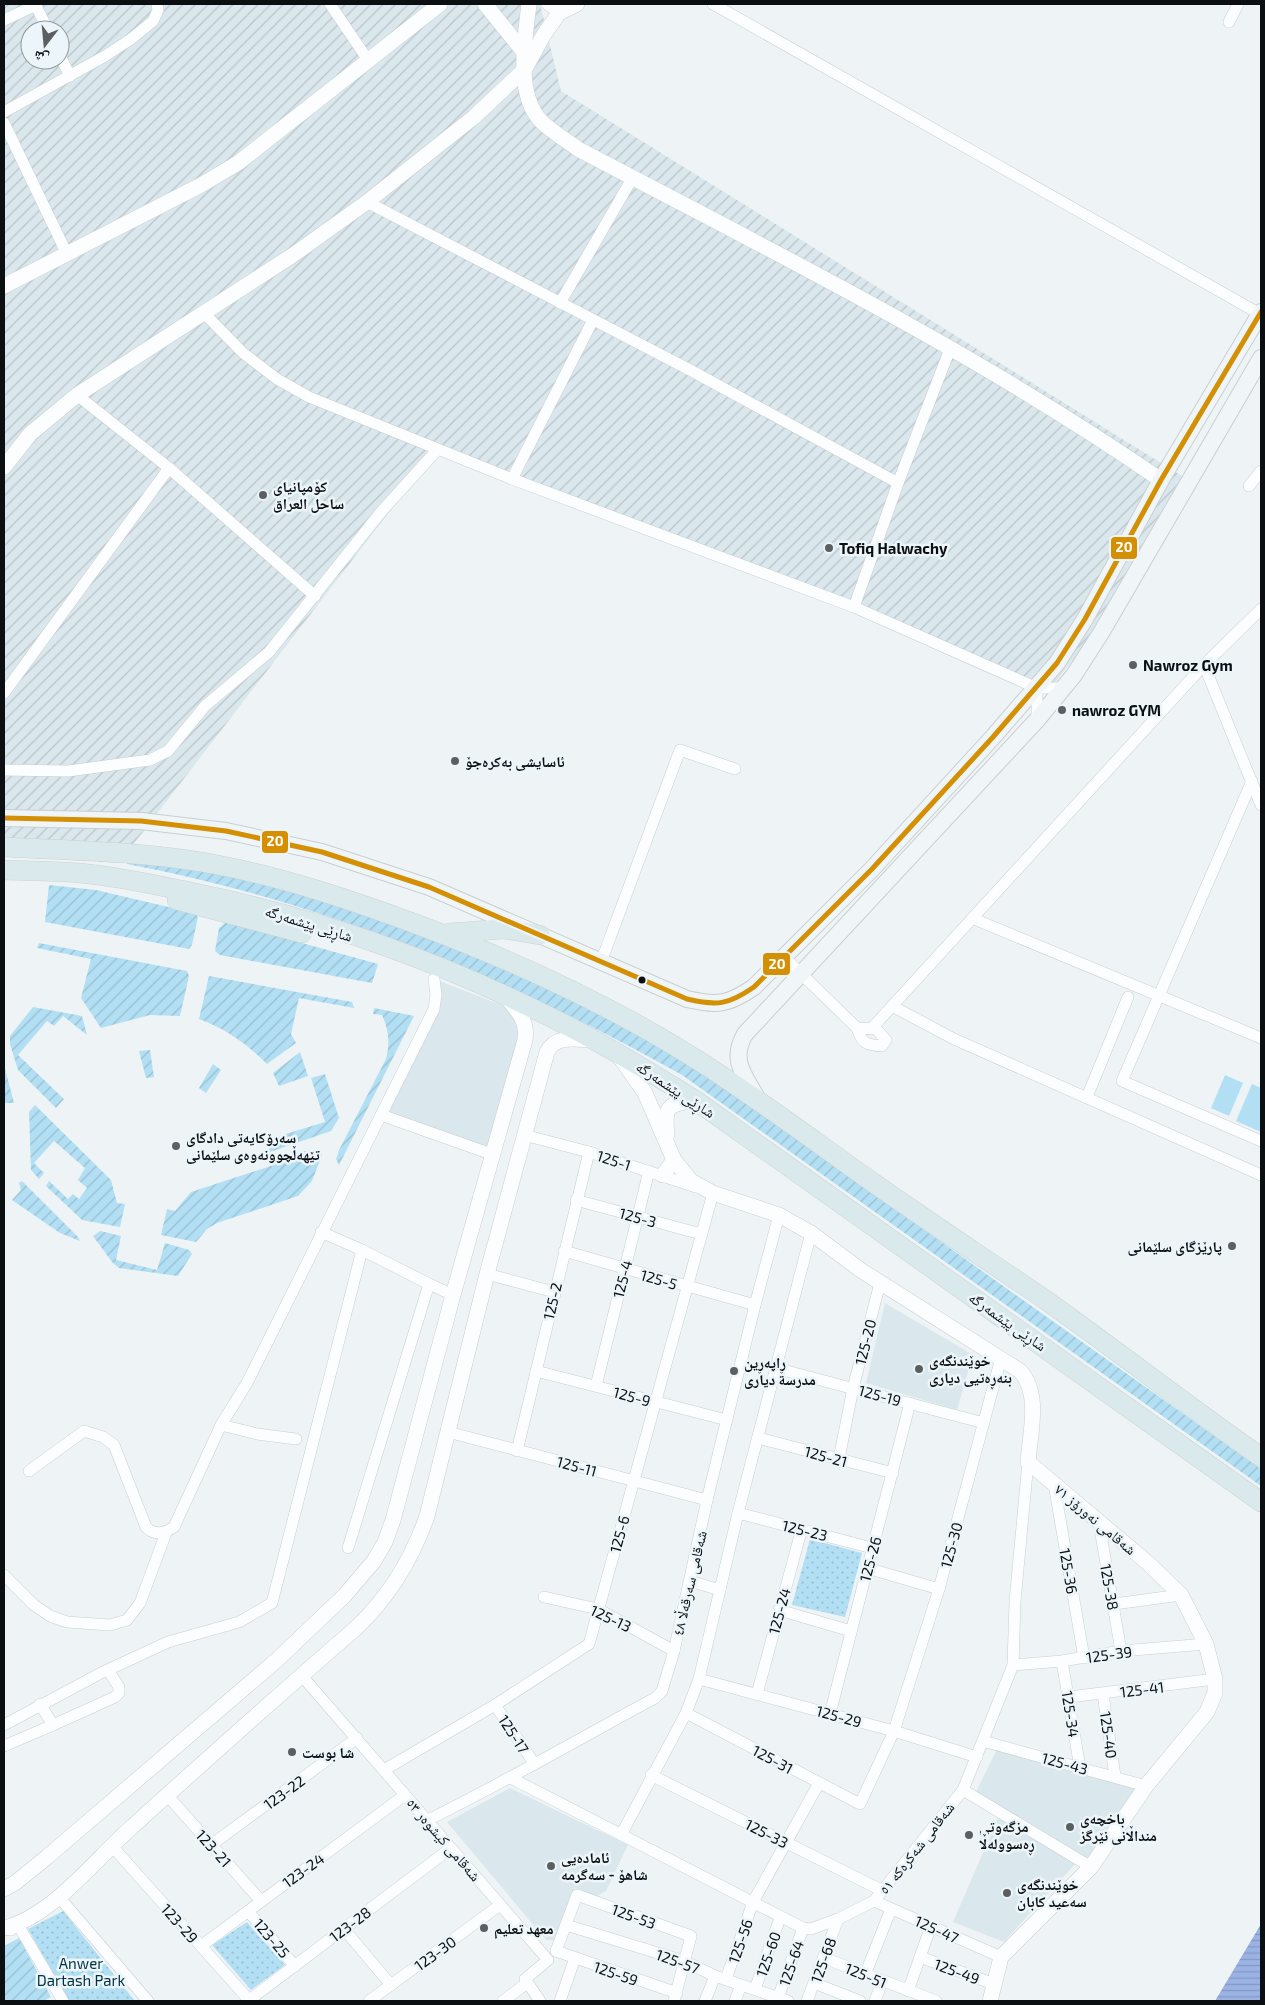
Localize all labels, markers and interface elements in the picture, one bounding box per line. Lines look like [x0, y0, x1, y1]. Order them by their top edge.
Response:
north arrow [20, 20, 70, 70]
text: ش [32, 47, 51, 68]
place label: کۆمپانیای ساحل العراق [273, 477, 344, 513]
marker: کۆمپانیای ساحل العراق [257, 489, 269, 501]
line badge: 20 [1110, 536, 1138, 560]
text: 20 [1116, 538, 1133, 555]
place label: Tofiq Halwachy [839, 539, 948, 558]
marker: Tofiq Halwachy [823, 542, 835, 554]
place label: Nawroz Gym [1143, 656, 1233, 675]
marker: Nawroz Gym [1127, 659, 1139, 671]
place label: nawroz GYM [1072, 701, 1161, 719]
marker: nawroz GYM [1056, 704, 1068, 716]
place label: ئاسایشی بەکرەجۆ [465, 752, 565, 771]
marker: ئاسایشی بەکرەجۆ [449, 755, 461, 767]
line badge: 20 [261, 830, 289, 854]
text: 20 [267, 832, 284, 849]
street label: شاڕێی پێشمەرگە [262, 901, 355, 949]
line badge: 20 [762, 952, 791, 976]
text: 20 [769, 955, 786, 972]
unlabelled marker [637, 975, 647, 985]
street label: شاڕێی پێشمەرگە [631, 1057, 719, 1125]
place label: سەرۆکایەتی دادگای تێهەڵچوونەوەی سلێمانی [186, 1128, 320, 1164]
marker: سەرۆکایەتی دادگای تێهەڵچوونەوەی سلێمانی [170, 1140, 182, 1152]
street label: 125-1 [595, 1146, 633, 1174]
street label: 125-3 [618, 1203, 658, 1231]
place label: پارێزگای سلێمانی [1127, 1237, 1222, 1256]
marker: پارێزگای سلێمانی [1226, 1240, 1238, 1252]
street label: 125-4 [609, 1258, 635, 1300]
street label: 125-5 [639, 1265, 679, 1293]
street label: 125-2 [539, 1281, 565, 1321]
street label: شاڕێی پێشمەرگە [963, 1288, 1050, 1358]
street label: 125-20 [851, 1317, 879, 1367]
place label: خوێندنگەی بنەڕەتیی دیاری [929, 1351, 1012, 1390]
place label: ڕاپەڕین مدرسة ديارى [744, 1353, 816, 1389]
marker: خوێندنگەی بنەڕەتیی دیاری [913, 1363, 925, 1375]
marker: ڕاپەڕین مدرسة ديارى [728, 1365, 740, 1377]
street label: 125-19 [857, 1381, 903, 1409]
street label: 125-9 [611, 1382, 653, 1410]
street label: 125-21 [803, 1442, 849, 1470]
street label: 125-11 [555, 1452, 599, 1480]
street label: شەقامی نەورۆز ٧١ [1050, 1480, 1140, 1560]
street label: 125-6 [605, 1513, 633, 1555]
street label: 125-23 [781, 1516, 829, 1544]
street label: 125-30 [936, 1520, 966, 1570]
street label: شەقامی سەرقەڵا ٤٨ [668, 1528, 712, 1638]
street label: 125-26 [855, 1534, 885, 1584]
street label: 125-36 [1056, 1547, 1082, 1595]
street label: 125-38 [1097, 1562, 1123, 1612]
street label: 125-24 [764, 1586, 794, 1636]
street label: 125-13 [588, 1601, 634, 1635]
street label: 125-39 [1085, 1642, 1133, 1666]
street label: 125-41 [1119, 1677, 1165, 1701]
street label: 125-34 [1058, 1690, 1084, 1738]
street label: 125-29 [814, 1701, 864, 1731]
street label: 125-40 [1097, 1710, 1121, 1760]
street label: 125-17 [495, 1711, 533, 1757]
street label: 125-31 [750, 1741, 796, 1777]
place label: شا بوست [302, 1743, 354, 1762]
marker: شا بوست [286, 1746, 298, 1758]
street label: 125-43 [1040, 1748, 1090, 1778]
street label: 123-22 [260, 1771, 308, 1813]
street label: شەقامی کیشوەر ٥٣ [401, 1794, 485, 1886]
street label: شەقامی شەکرەکە ٥١ [874, 1798, 959, 1899]
place label: باخچەی منداڵانی نێرگز [1079, 1809, 1157, 1845]
street label: 125-33 [742, 1815, 792, 1851]
place label: مزگەوتی ڕەسوولەڵا [979, 1817, 1035, 1856]
marker: باخچەی منداڵانی نێرگز [1064, 1821, 1076, 1833]
street label: 123-21 [193, 1826, 235, 1870]
marker: مزگەوتی ڕەسوولەڵا [963, 1829, 975, 1841]
place label: ئامادەیی شاهۆ - سەگرمە [561, 1848, 648, 1883]
street label: 123-24 [279, 1849, 327, 1891]
marker: ئامادەیی شاهۆ - سەگرمە [545, 1860, 557, 1872]
place label: خوێندنگەی سەعید کابان [1017, 1875, 1087, 1911]
marker: خوێندنگەی سەعید کابان [1001, 1887, 1013, 1899]
street label: 123-29 [158, 1900, 202, 1946]
street label: 125-53 [610, 1900, 658, 1932]
street label: 123-28 [326, 1903, 374, 1945]
street label: 125-47 [912, 1911, 962, 1947]
street label: 123-25 [250, 1915, 294, 1961]
street label: 125-56 [724, 1916, 756, 1966]
place label: معهد تعليم [494, 1919, 554, 1939]
marker: معهد تعليم [478, 1922, 490, 1934]
street label: 125-60 [752, 1929, 784, 1979]
street label: 123-30 [411, 1932, 459, 1974]
street label: 125-68 [807, 1935, 839, 1985]
street label: 125-64 [775, 1938, 807, 1988]
street label: 125-57 [654, 1945, 702, 1977]
park label: Anwer Dartash Park [37, 1954, 126, 1989]
street label: 125-49 [932, 1955, 982, 1987]
street label: 125-59 [591, 1957, 641, 1989]
street label: 125-51 [843, 1959, 889, 1991]

